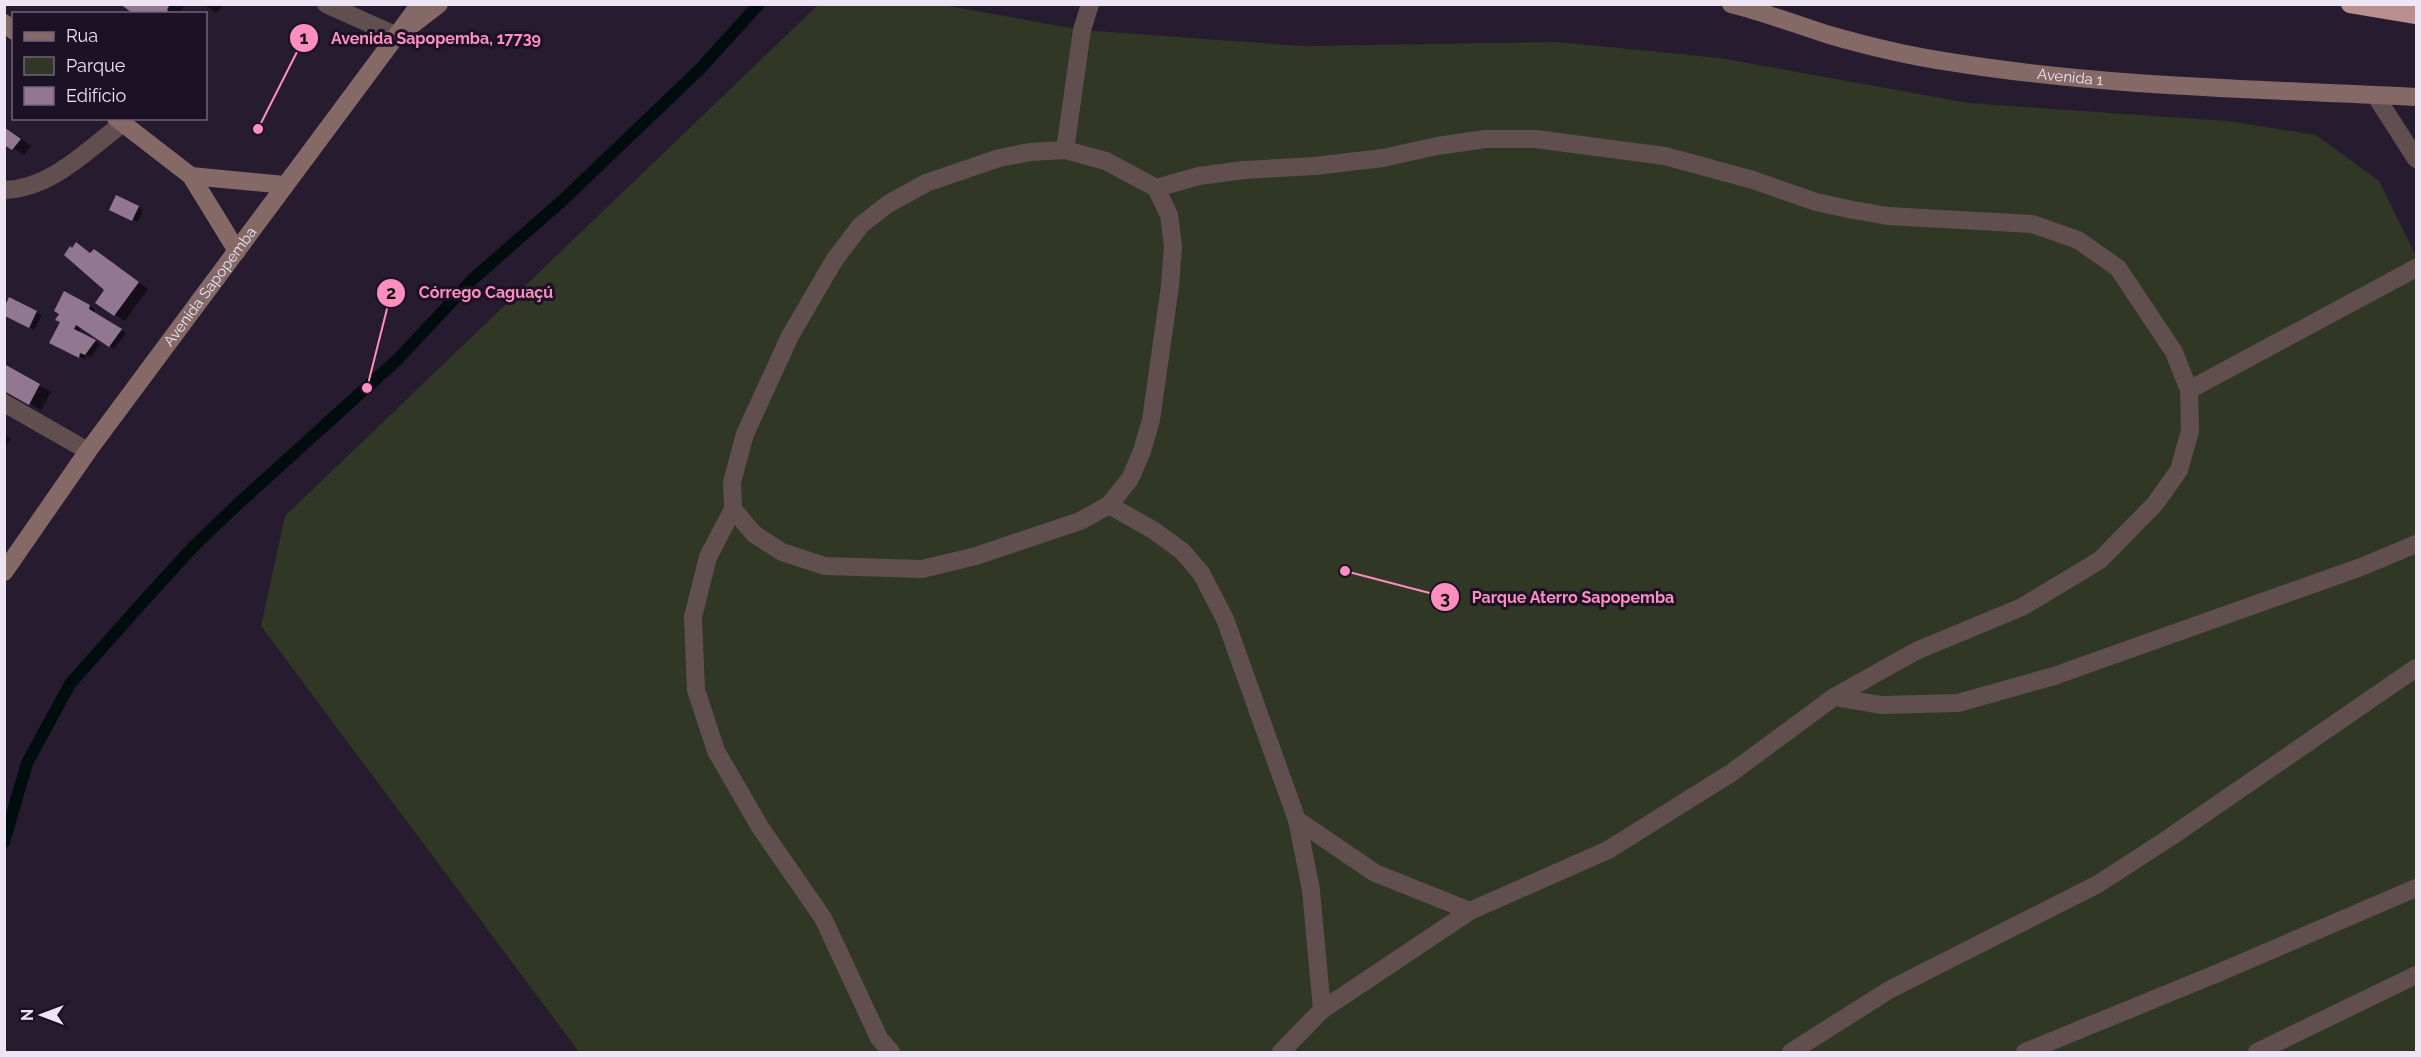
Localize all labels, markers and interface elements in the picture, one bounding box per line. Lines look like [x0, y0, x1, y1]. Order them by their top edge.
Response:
legend [12, 12, 207, 120]
callout: Avenida Sapopemba, 17739 [289, 21, 553, 55]
text: Rua [66, 25, 98, 46]
text: 1 [300, 27, 309, 48]
text: Avenida Sapopemba, 17739 [331, 29, 541, 48]
text: Parque [66, 55, 126, 76]
street label: Avenida 1 [2036, 65, 2104, 89]
text: Edifício [66, 85, 126, 106]
street label: Avenida Sapopemba [160, 223, 260, 350]
callout: Córrego Caguaçú [376, 276, 565, 310]
text: 2 [386, 282, 396, 303]
text: Córrego Caguaçú [419, 283, 553, 302]
callout: Parque Aterro Sapopemba [1430, 580, 1687, 614]
text: 3 [1440, 587, 1450, 608]
text: Parque Aterro Sapopemba [1472, 588, 1674, 607]
north arrow [12, 985, 72, 1045]
text: N [18, 1009, 37, 1021]

